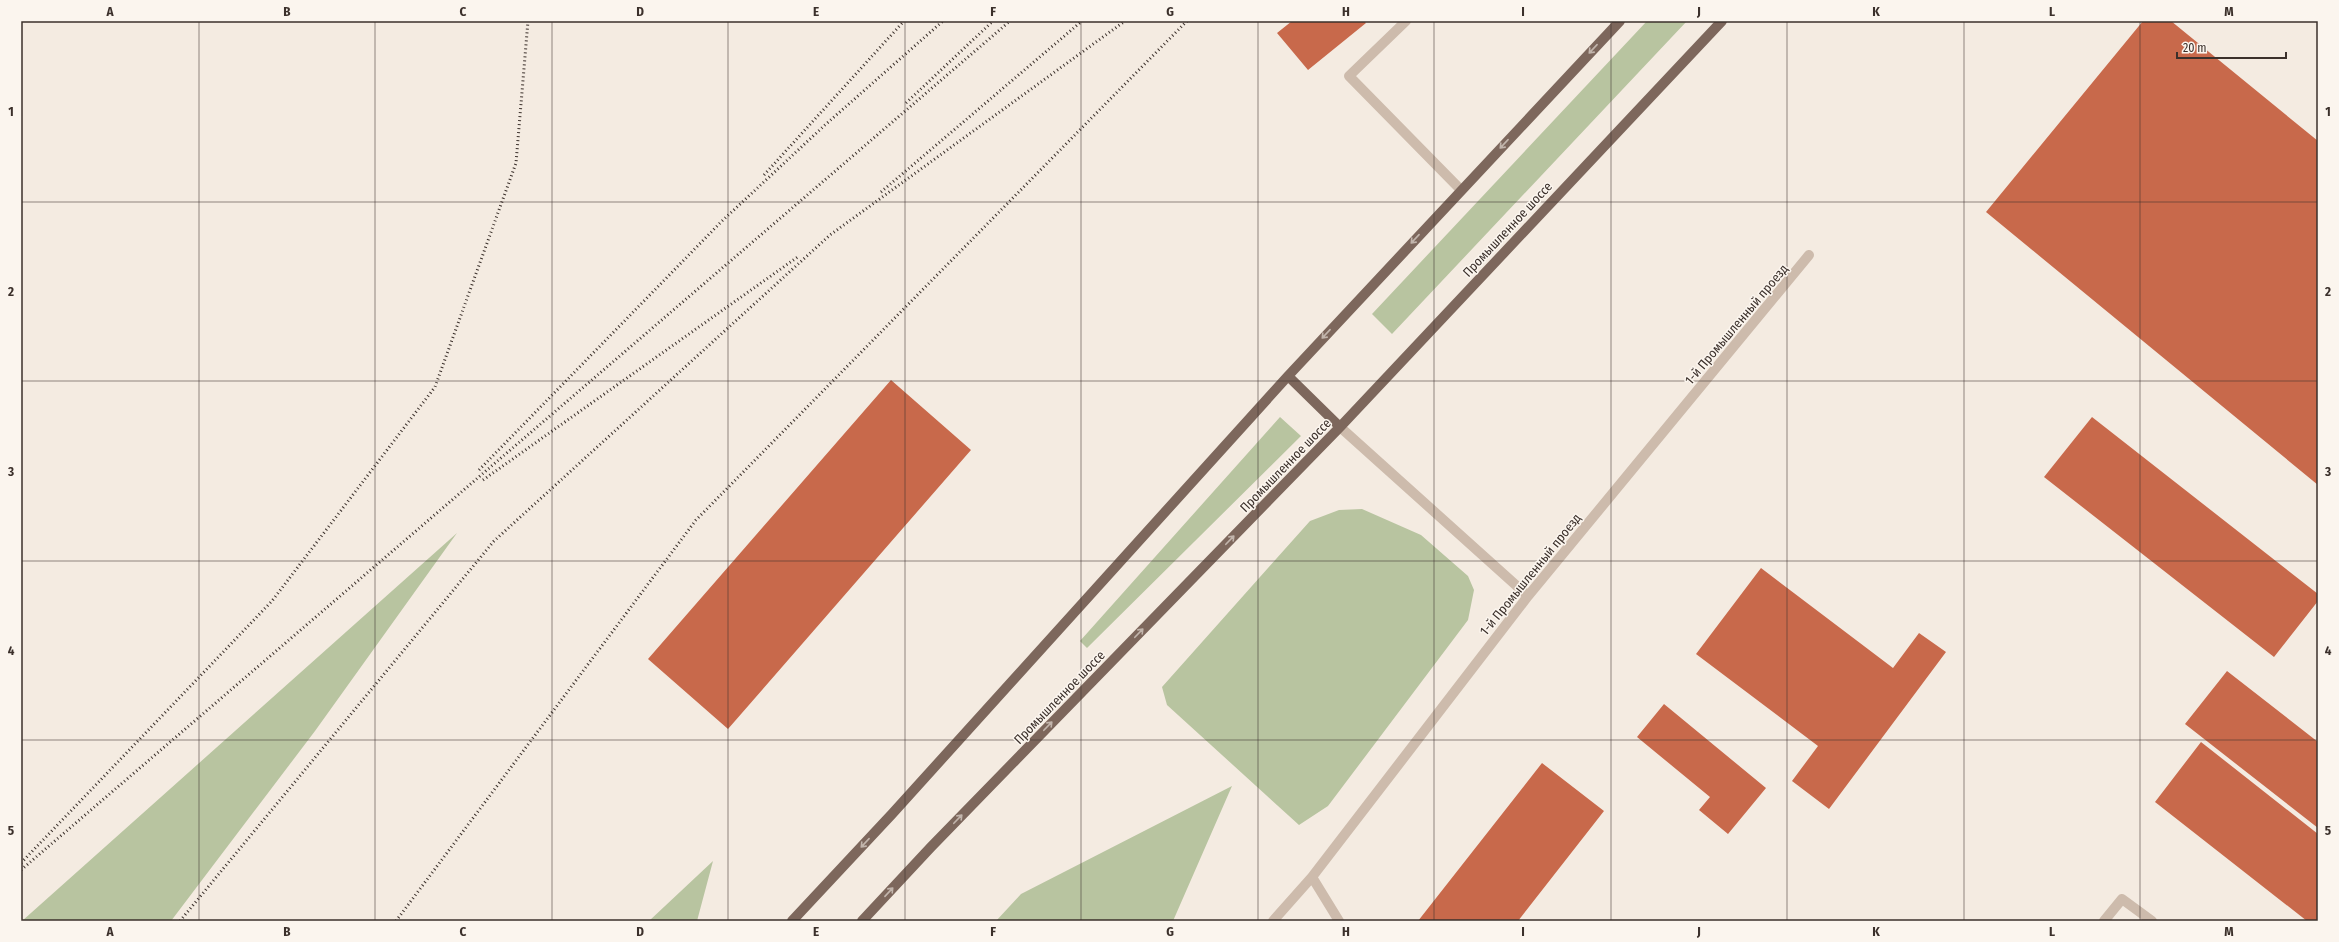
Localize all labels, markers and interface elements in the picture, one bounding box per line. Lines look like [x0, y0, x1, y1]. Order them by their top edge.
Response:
text: A [105, 4, 114, 19]
text: B [283, 4, 291, 19]
text: C [460, 4, 467, 19]
text: D [636, 4, 644, 19]
text: E [813, 4, 819, 19]
text: F [990, 4, 996, 19]
text: G [1166, 4, 1174, 19]
text: H [1342, 4, 1350, 19]
text: I [1521, 4, 1525, 19]
text: J [1696, 4, 1701, 19]
text: K [1872, 4, 1880, 19]
text: L [2049, 4, 2055, 19]
text: M [2224, 4, 2234, 19]
scale bar [2177, 34, 2286, 60]
text: 20 m [2183, 41, 2207, 55]
one-way arrow [1589, 44, 1598, 54]
text: 1 [8, 104, 14, 119]
text: 1 [2325, 104, 2331, 119]
one-way arrow [1499, 139, 1509, 149]
street label: Промышленное шоссе [1460, 179, 1555, 280]
one-way arrow [1410, 234, 1420, 244]
street label: 1-й Промышленный проезд [1682, 261, 1791, 387]
text: 2 [7, 284, 14, 299]
text: 2 [2324, 284, 2331, 299]
one-way arrow [1322, 329, 1331, 339]
street label: Промышленное шоссе [1237, 416, 1334, 515]
text: 3 [7, 464, 14, 479]
text: 3 [2324, 464, 2331, 479]
street label: 1-й Промышленный проезд [1477, 510, 1584, 638]
one-way arrow [1225, 535, 1235, 545]
one-way arrow [1134, 628, 1144, 638]
text: 4 [8, 643, 15, 658]
text: 4 [2325, 643, 2332, 658]
street label: Промышленное шоссе [1011, 648, 1108, 747]
one-way arrow [1044, 721, 1053, 731]
one-way arrow [953, 814, 963, 824]
text: 5 [8, 823, 14, 838]
text: 5 [2325, 823, 2331, 838]
one-way arrow [861, 837, 870, 848]
one-way arrow [884, 887, 893, 898]
text: A [105, 924, 114, 939]
text: B [283, 924, 291, 939]
text: C [460, 924, 467, 939]
text: D [636, 924, 644, 939]
text: E [813, 924, 819, 939]
text: F [990, 924, 996, 939]
text: G [1166, 924, 1174, 939]
text: H [1342, 924, 1350, 939]
text: I [1521, 924, 1525, 939]
text: J [1696, 924, 1701, 939]
text: K [1872, 924, 1880, 939]
text: L [2049, 924, 2055, 939]
text: M [2224, 924, 2234, 939]

